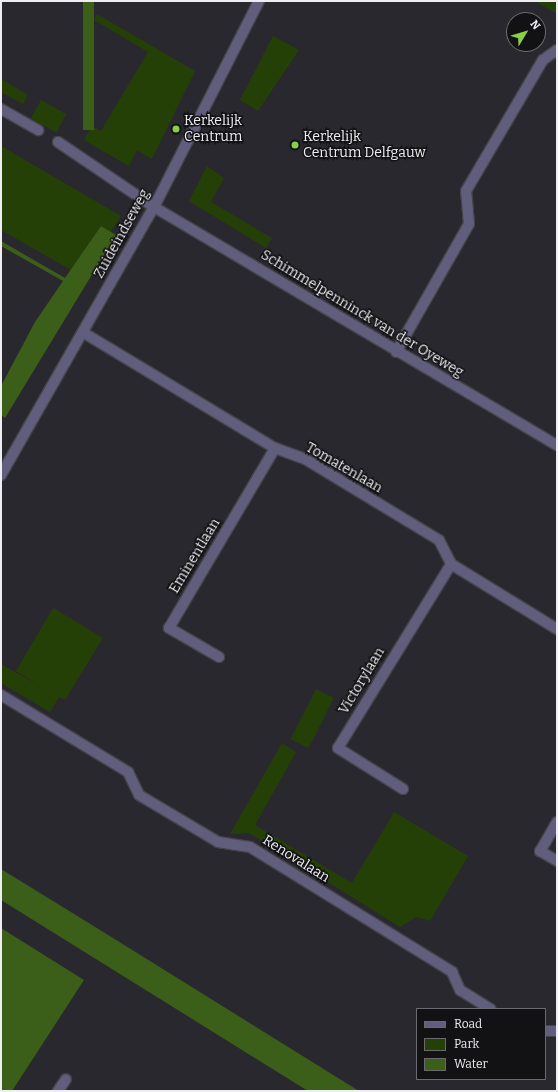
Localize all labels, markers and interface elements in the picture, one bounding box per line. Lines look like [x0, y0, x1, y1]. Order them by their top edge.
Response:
north arrow [506, 12, 546, 52]
text: N [527, 18, 543, 32]
place label: Kerkelijk Centrum [184, 113, 242, 146]
marker: Kerkelijk Centrum [171, 124, 181, 134]
place label: Kerkelijk Centrum Delfgauw [303, 129, 426, 162]
marker: Kerkelijk Centrum Delfgauw [290, 140, 300, 150]
street label: Zuideindseweg [91, 187, 153, 281]
street label: Schimmelpenninck van der Oyeweg [258, 247, 466, 381]
street label: Tomatenlaan [303, 439, 385, 497]
street label: Eminentlaan [166, 515, 224, 597]
street label: Victorylaan [336, 645, 388, 717]
street label: Renovalaan [259, 832, 333, 886]
legend [416, 1008, 546, 1080]
text: Road [454, 1017, 482, 1031]
text: Park [454, 1037, 479, 1051]
text: Water [454, 1057, 488, 1071]

